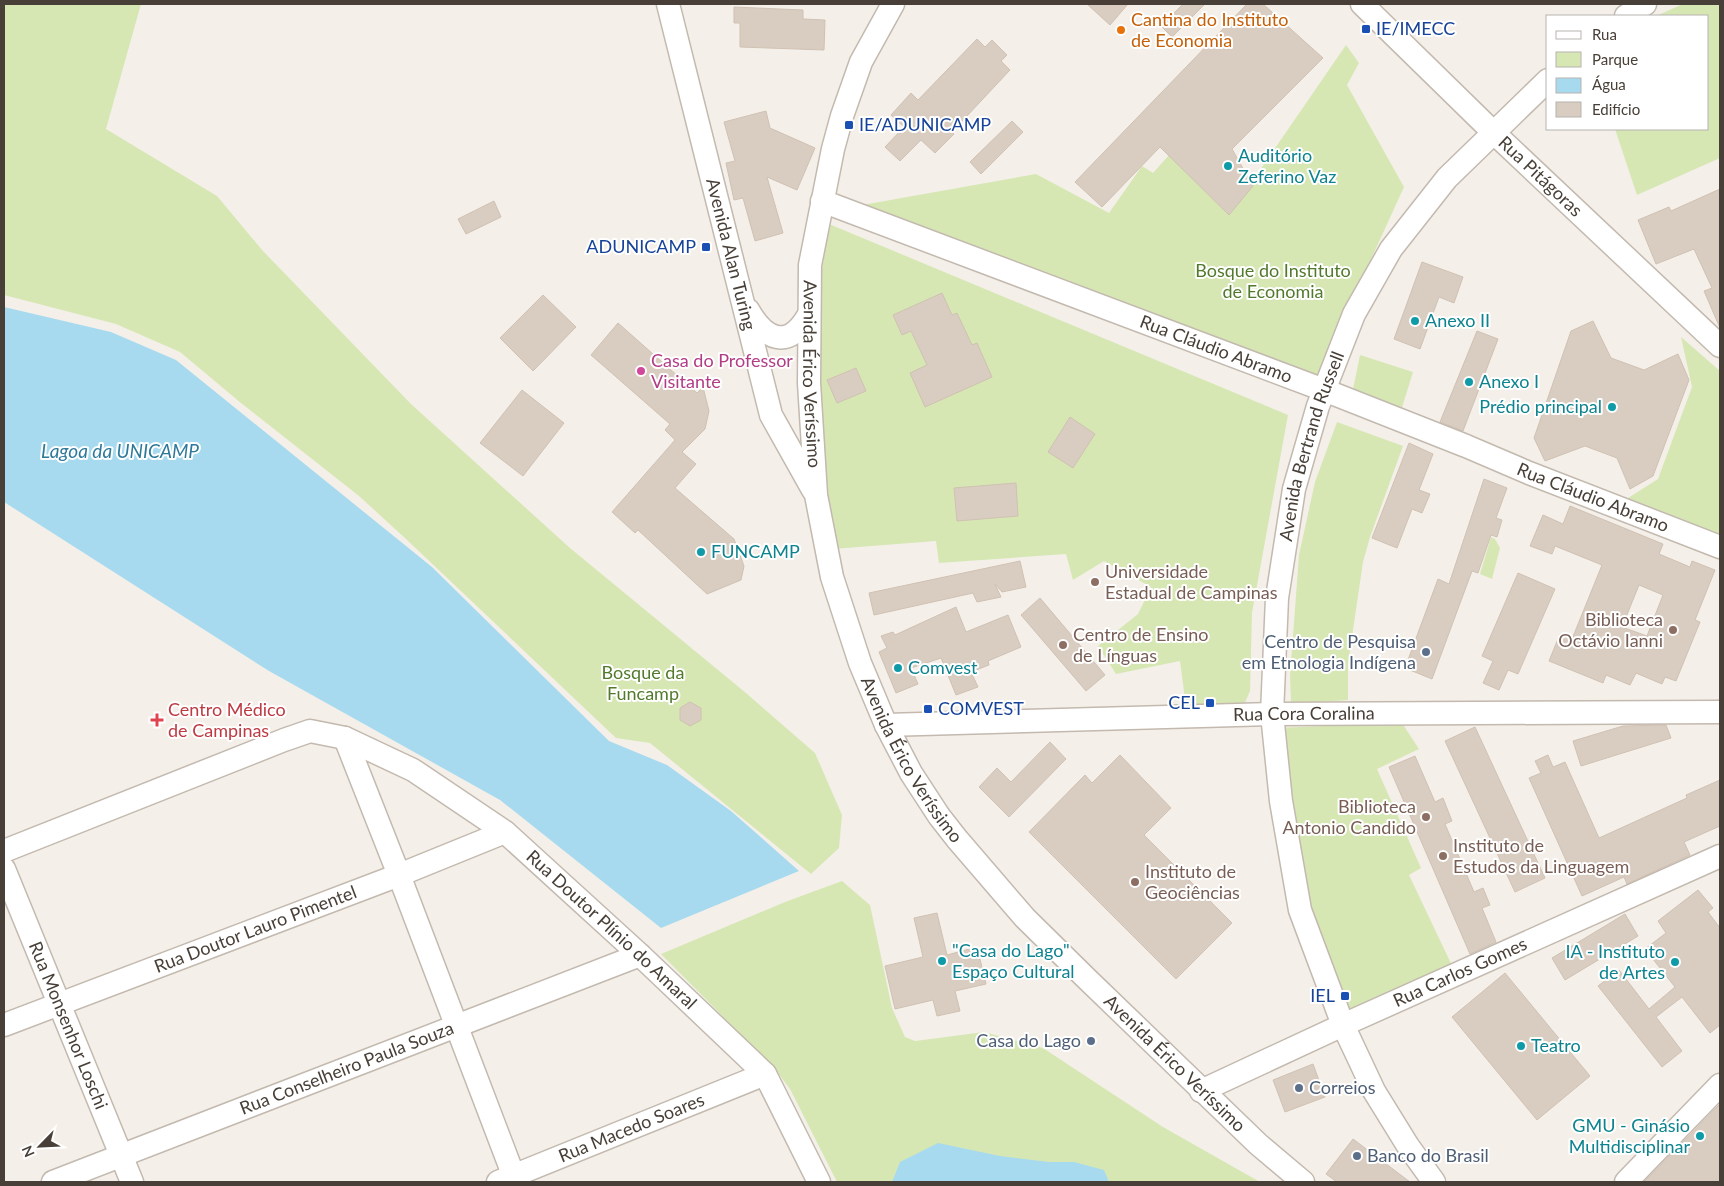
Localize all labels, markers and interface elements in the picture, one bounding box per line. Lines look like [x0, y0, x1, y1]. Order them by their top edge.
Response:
place label: Cantina do Instituto de Economia [1131, 8, 1288, 51]
legend [1546, 15, 1709, 130]
place label: IE/IMECC [1376, 17, 1455, 39]
marker: IE/IMECC [1360, 23, 1372, 35]
marker: Cantina do Instituto de Economia [1115, 24, 1127, 36]
text: Rua [1592, 25, 1617, 43]
text: Parque [1592, 50, 1638, 68]
text: Água [1592, 75, 1626, 93]
text: Edifício [1592, 100, 1640, 118]
place label: IE/ADUNICAMP [859, 113, 991, 135]
marker: IE/ADUNICAMP [843, 119, 855, 131]
street label: Rua Pitágoras [1494, 131, 1588, 221]
place label: Auditório Zeferino Vaz [1238, 144, 1336, 187]
marker: Auditório Zeferino Vaz [1222, 160, 1234, 172]
street label: Avenida Alan Turing [702, 176, 761, 332]
place label: ADUNICAMP [586, 235, 696, 257]
marker: ADUNICAMP [700, 241, 712, 253]
park label: Bosque do Instituto de Economia [1195, 259, 1351, 302]
street label: Avenida Érico Veríssimo [799, 280, 826, 468]
place label: Anexo II [1425, 309, 1490, 331]
street label: Rua Cláudio Abramo [1137, 310, 1296, 387]
marker: Anexo II [1409, 315, 1421, 327]
street label: Avenida Bertrand Russell [1274, 348, 1348, 543]
place label: Casa do Professor Visitante [651, 349, 793, 392]
marker: Casa do Professor Visitante [635, 365, 647, 377]
place label: Anexo I [1479, 370, 1539, 392]
marker: Anexo I [1463, 376, 1475, 388]
place label: Prédio principal [1479, 395, 1602, 417]
marker: Prédio principal [1606, 401, 1618, 413]
water label: Lagoa da UNICAMP [41, 439, 199, 462]
street label: Rua Cláudio Abramo [1514, 457, 1672, 536]
place label: FUNCAMP [711, 540, 800, 562]
marker: FUNCAMP [695, 546, 707, 558]
place label: Universidade Estadual de Campinas [1105, 560, 1278, 603]
marker: Universidade Estadual de Campinas [1089, 576, 1101, 588]
place label: Biblioteca Octávio Ianni [1558, 608, 1663, 651]
place label: Centro de Ensino de Línguas [1073, 623, 1208, 666]
marker: Biblioteca Octávio Ianni [1667, 624, 1679, 636]
place label: Centro de Pesquisa em Etnologia Indígena [1242, 630, 1416, 673]
marker: Centro de Ensino de Línguas [1057, 639, 1069, 651]
marker: Centro de Pesquisa em Etnologia Indígena [1420, 646, 1432, 658]
place label: Comvest [908, 656, 978, 678]
park label: Bosque da Funcamp [602, 661, 684, 704]
marker: Comvest [892, 662, 904, 674]
street label: Avenida Érico Veríssimo [857, 673, 968, 847]
place label: CEL [1168, 691, 1200, 713]
place label: COMVEST [938, 697, 1024, 719]
marker: CEL [1204, 697, 1216, 709]
place label: Centro Médico de Campinas [168, 698, 286, 741]
street label: Rua Cora Coralina [1233, 702, 1375, 725]
marker: COMVEST [922, 703, 934, 715]
marker: Centro Médico de Campinas [150, 713, 164, 727]
place label: Biblioteca Antonio Candido [1282, 795, 1416, 838]
marker: Biblioteca Antonio Candido [1420, 811, 1432, 823]
place label: Instituto de Estudos da Linguagem [1453, 834, 1629, 877]
street label: Rua Doutor Plínio do Amaral [522, 845, 702, 1013]
marker: Instituto de Estudos da Linguagem [1437, 850, 1449, 862]
place label: Instituto de Geociências [1145, 860, 1240, 903]
marker: Instituto de Geociências [1129, 876, 1141, 888]
street label: Rua Doutor Lauro Pimentel [151, 880, 359, 977]
street label: Rua Carlos Gomes [1389, 932, 1530, 1011]
street label: Rua Monsenhor Loschi [25, 938, 113, 1112]
place label: "Casa do Lago" Espaço Cultural [952, 939, 1075, 982]
place label: IA - Instituto de Artes [1566, 940, 1665, 983]
marker: "Casa do Lago" Espaço Cultural [936, 955, 948, 967]
marker: IA - Instituto de Artes [1669, 956, 1681, 968]
place label: IEL [1310, 984, 1335, 1006]
street label: Avenida Érico Veríssimo [1100, 990, 1251, 1136]
marker: IEL [1339, 990, 1351, 1002]
street label: Rua Conselheiro Paula Souza [236, 1016, 457, 1119]
place label: Casa do Lago [976, 1029, 1081, 1051]
place label: Teatro [1531, 1034, 1581, 1056]
marker: Casa do Lago [1085, 1035, 1097, 1047]
marker: Teatro [1515, 1040, 1527, 1052]
place label: Correios [1309, 1076, 1376, 1098]
marker: Correios [1293, 1082, 1305, 1094]
street label: Rua Macedo Soares [555, 1088, 707, 1166]
place label: GMU - Ginásio Multidisciplinar [1569, 1114, 1690, 1157]
north arrow [15, 1121, 65, 1171]
marker: GMU - Ginásio Multidisciplinar [1694, 1130, 1706, 1142]
text: N [18, 1143, 38, 1160]
place label: Banco do Brasil [1367, 1144, 1489, 1166]
marker: Banco do Brasil [1351, 1150, 1363, 1162]

